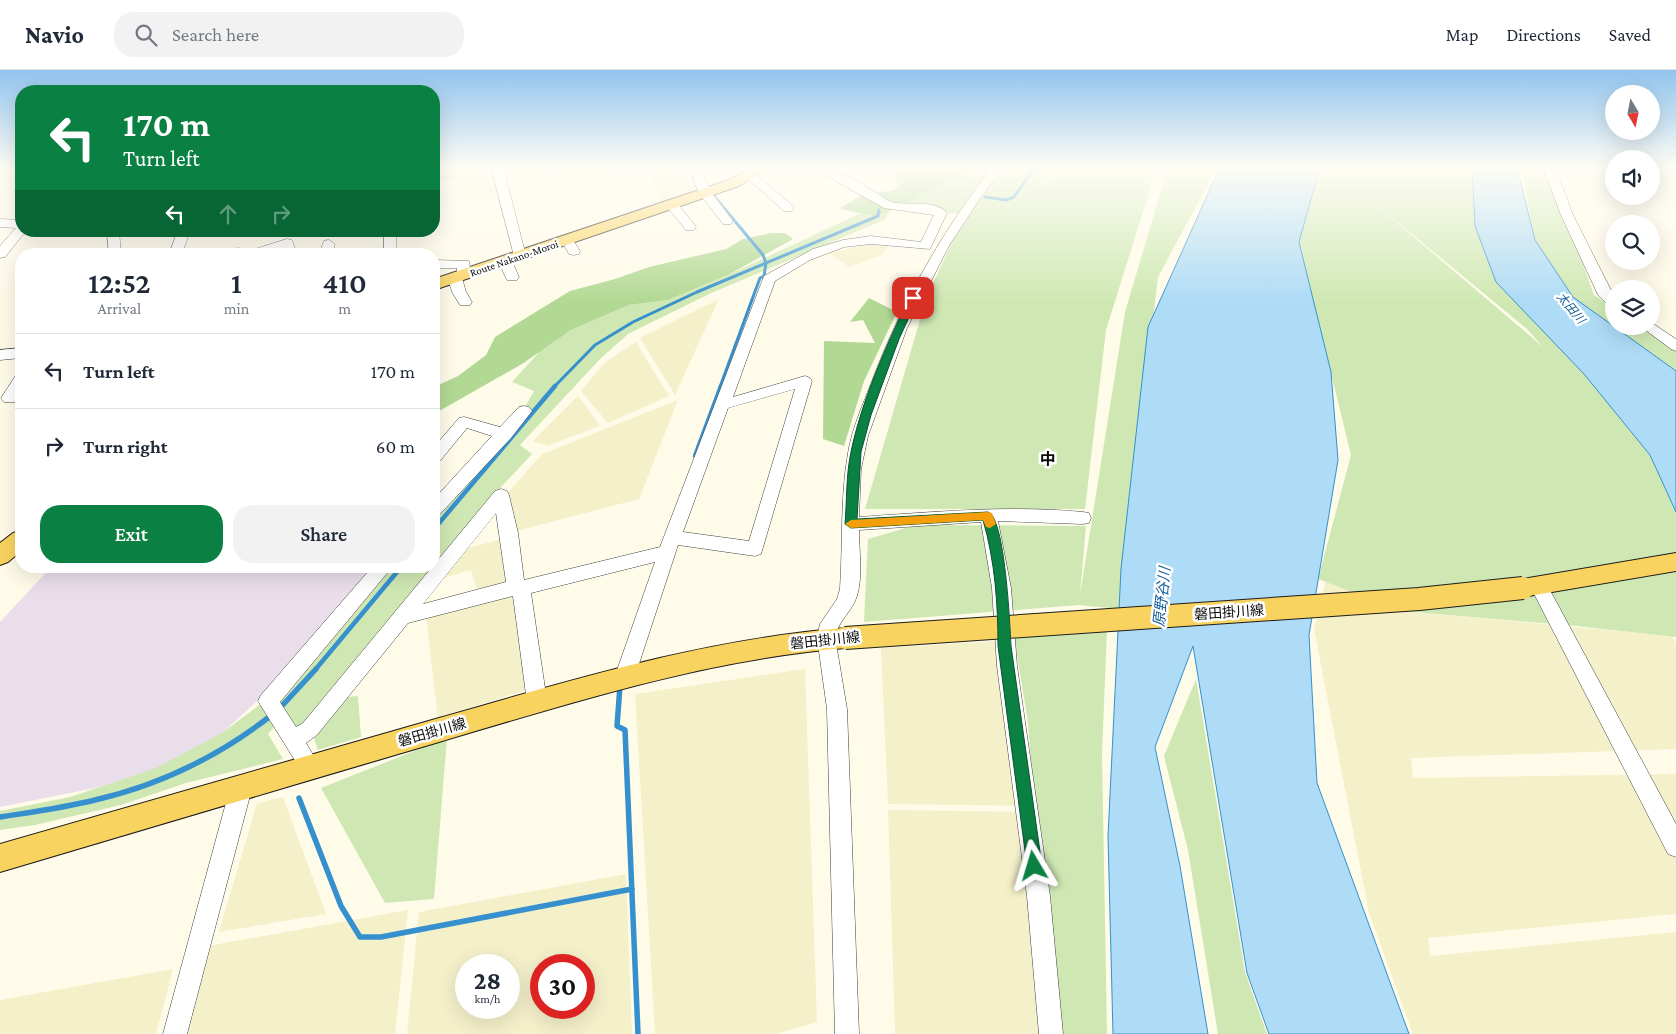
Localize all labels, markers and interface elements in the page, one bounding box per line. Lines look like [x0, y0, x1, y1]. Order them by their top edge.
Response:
search box [114, 12, 464, 57]
text: Navio [25, 21, 84, 48]
icon: search [132, 21, 160, 49]
text: Search here [172, 24, 259, 45]
text: Map [1446, 25, 1478, 45]
text: Directions [1506, 25, 1581, 45]
text: Saved [1609, 25, 1651, 45]
north arrow [1605, 85, 1660, 140]
map controls [1605, 85, 1660, 335]
icon: left [40, 105, 105, 170]
text: 170 m [123, 105, 210, 144]
text: Turn left [123, 146, 200, 171]
button: sound [1605, 150, 1660, 205]
icon: left [161, 200, 189, 228]
icon: ahead [214, 200, 242, 228]
icon: right [267, 200, 295, 228]
button: search [1605, 215, 1660, 270]
street label: Route Nakano-Moroi [468, 237, 560, 279]
text: 12:52 [88, 266, 150, 299]
text: 1 [231, 266, 242, 299]
text: 410 [322, 266, 367, 299]
pin [892, 277, 934, 319]
button: layers [1605, 280, 1660, 335]
icon: arrive [899, 284, 927, 312]
water label: 太田川 [1554, 290, 1589, 328]
text: Arrival [98, 300, 141, 317]
text: min [224, 300, 249, 317]
text: m [338, 300, 351, 317]
icon: left [40, 357, 68, 385]
text: Turn left [83, 361, 155, 382]
text: 170 m [371, 361, 415, 382]
icon: right [40, 432, 68, 460]
text: Turn right [83, 436, 168, 457]
text: 60 m [376, 436, 415, 457]
district label: 中 [1040, 451, 1056, 468]
button: Exit [40, 505, 223, 563]
button: Share [233, 505, 415, 563]
water label: 原野谷川 [1151, 564, 1173, 628]
street label: 磐田掛川線 [1194, 602, 1264, 622]
street label: 磐田掛川線 [789, 628, 861, 652]
street label: 磐田掛川線 [396, 715, 468, 749]
position arrow [1007, 839, 1059, 891]
speed limit sign: 30 [530, 954, 595, 1019]
text: 28 [474, 967, 501, 994]
text: km/h [475, 992, 500, 1006]

